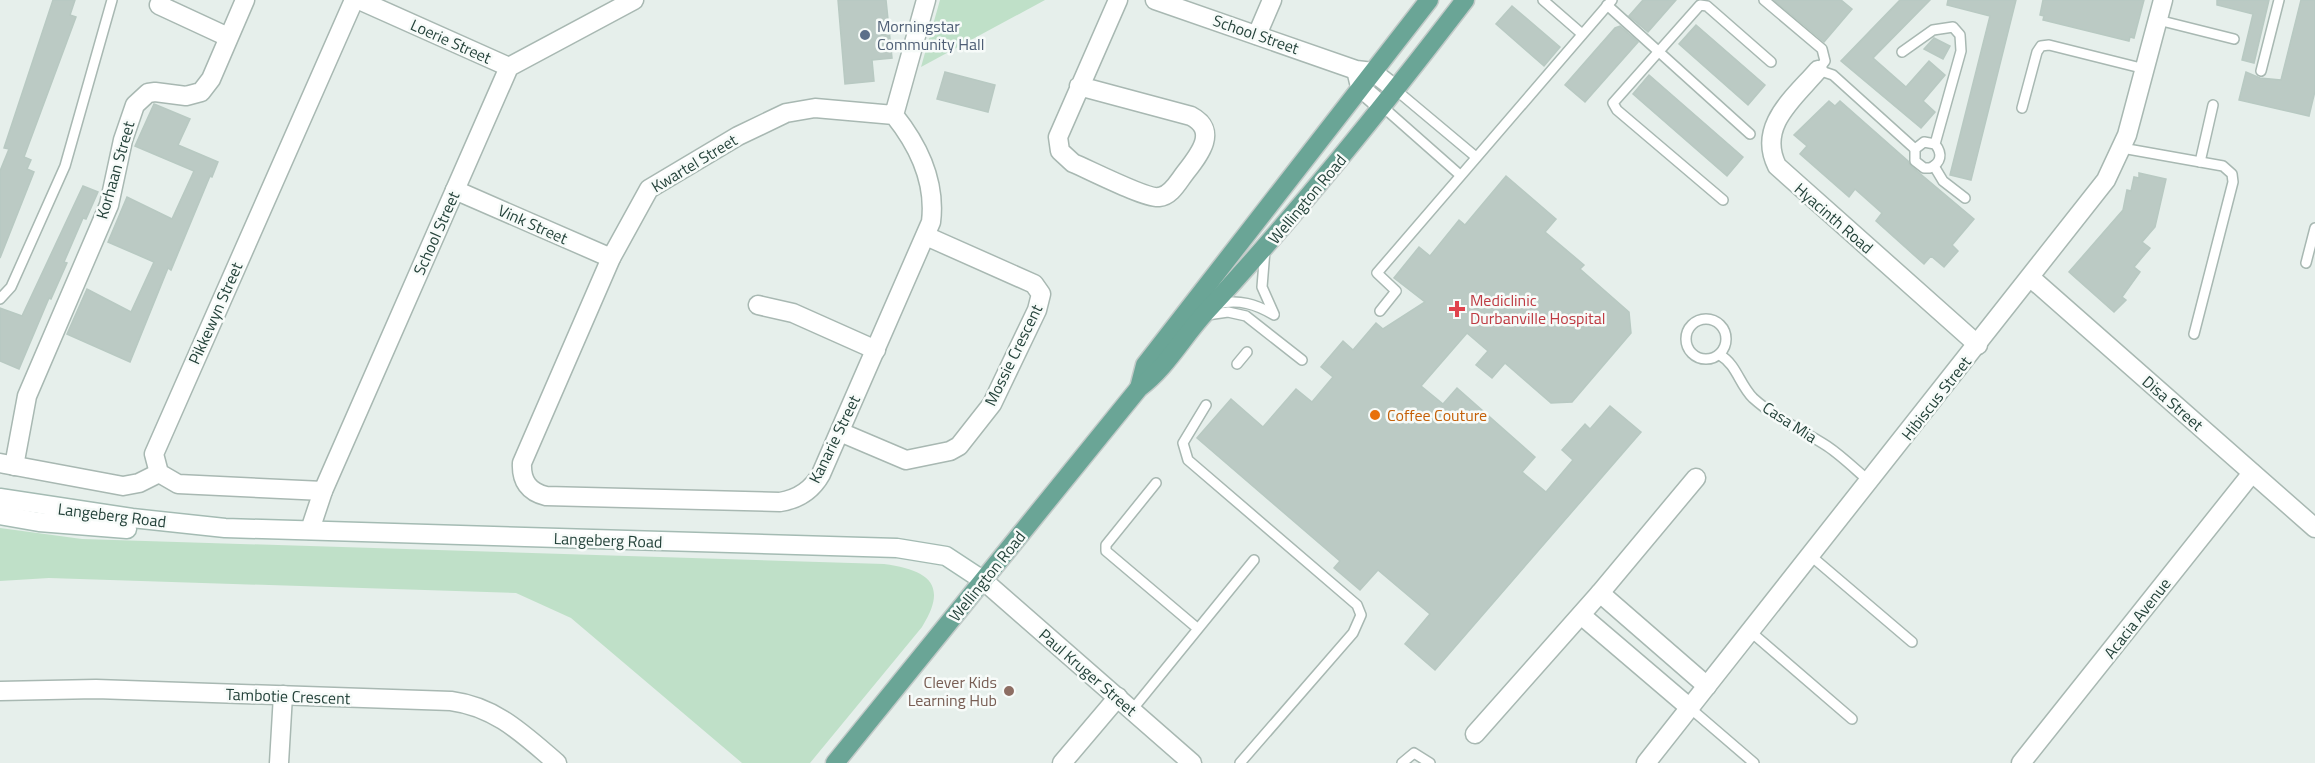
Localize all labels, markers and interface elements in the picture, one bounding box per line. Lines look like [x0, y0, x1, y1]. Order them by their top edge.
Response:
street label: School Street [1210, 8, 1303, 60]
street label: Loerie Street [407, 13, 496, 70]
place label: Morningstar Community Hall [877, 14, 984, 56]
marker: Morningstar Community Hall [858, 28, 872, 42]
street label: Korhaan Street [90, 118, 141, 222]
street label: Kwartel Street [646, 128, 742, 198]
street label: Wellington Road [1262, 149, 1352, 249]
street label: Hyacinth Road [1789, 177, 1879, 259]
street label: School Street [407, 187, 465, 279]
street label: Vink Street [494, 198, 572, 250]
street label: Pikkewyn Street [182, 258, 248, 368]
place label: Mediclinic Durbanville Hospital [1470, 288, 1605, 330]
street label: Mossie Crescent [978, 300, 1048, 410]
marker: Mediclinic Durbanville Hospital [1448, 300, 1466, 318]
street label: Hibiscus Street [1895, 350, 1977, 445]
street label: Disa Street [2137, 370, 2209, 437]
street label: Kanarie Street [802, 390, 866, 487]
street label: Casa Mia [1758, 395, 1822, 449]
place label: Coffee Couture [1387, 403, 1487, 427]
marker: Coffee Couture [1368, 408, 1382, 422]
street label: Langeberg Road [56, 496, 168, 534]
street label: Langeberg Road [553, 526, 663, 554]
street label: Wellington Road [943, 526, 1031, 626]
street label: Acacia Avenue [2098, 573, 2176, 663]
street label: Paul Kruger Street [1034, 623, 1143, 722]
place label: Clever Kids Learning Hub [908, 670, 997, 712]
street label: Tambotie Crescent [225, 682, 351, 710]
marker: Clever Kids Learning Hub [1002, 684, 1016, 698]

